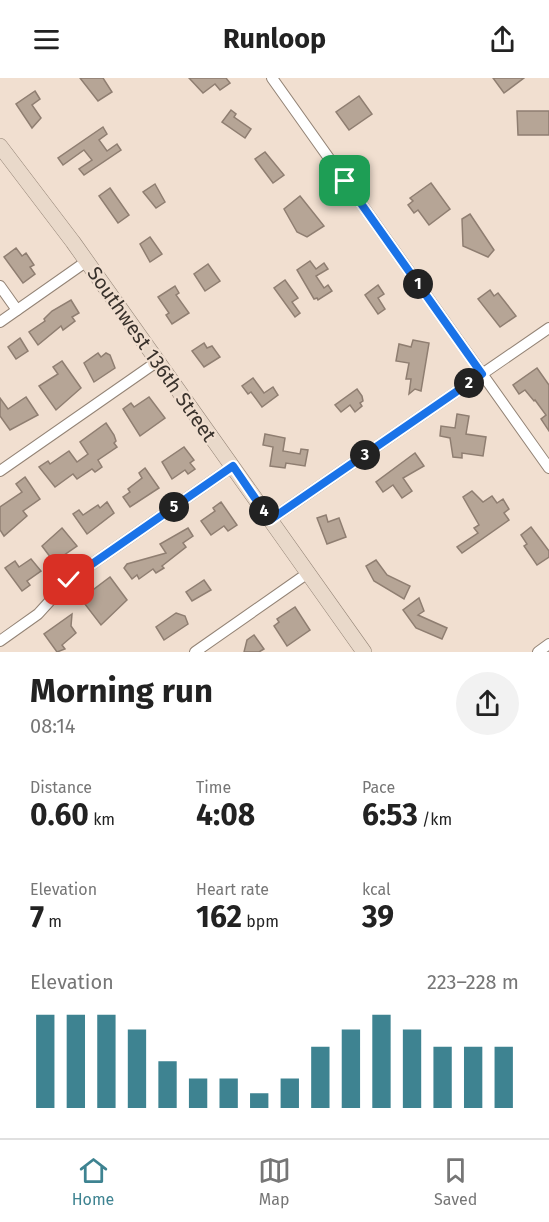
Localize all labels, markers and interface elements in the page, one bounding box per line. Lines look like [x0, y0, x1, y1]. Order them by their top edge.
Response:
icon: menu [30, 23, 63, 56]
text: Runloop [223, 23, 326, 55]
icon: share [486, 23, 519, 56]
pin [319, 155, 370, 206]
icon: arrive [328, 164, 361, 197]
street label: Southwest 136th Street [83, 262, 222, 447]
pin: 1 [403, 269, 433, 299]
text: 1 [414, 274, 422, 293]
pin: 2 [454, 368, 484, 398]
text: 2 [465, 373, 473, 392]
pin: 3 [350, 440, 380, 470]
text: 3 [361, 445, 369, 464]
pin: 5 [159, 492, 189, 522]
pin: 4 [249, 496, 279, 526]
text: 5 [170, 497, 178, 516]
text: 4 [259, 501, 269, 520]
pin [43, 554, 94, 605]
icon: check [52, 563, 85, 596]
text: Morning run [30, 671, 213, 711]
button: share [456, 672, 519, 735]
text: 08:14 [30, 714, 75, 738]
text: Distance [30, 778, 92, 797]
text: Time [196, 778, 231, 797]
text: Pace [362, 778, 395, 797]
text: 0.60 [30, 797, 89, 833]
text: 4:08 [196, 797, 255, 833]
text: 6:53 [362, 797, 418, 833]
text: km [89, 810, 115, 829]
text: /km [418, 810, 452, 829]
text: Elevation [30, 880, 97, 899]
text: Heart rate [196, 880, 269, 899]
text: kcal [362, 880, 391, 899]
text: 7 [30, 899, 44, 935]
text: 162 [196, 899, 242, 935]
text: 39 [362, 899, 394, 935]
text: m [44, 912, 62, 931]
text: bpm [242, 912, 279, 931]
text: Elevation [30, 970, 114, 994]
text: 223–228 m [427, 970, 519, 994]
tab: Home [72, 1154, 114, 1209]
tab: Map [258, 1154, 291, 1209]
tab: Saved [434, 1154, 477, 1209]

